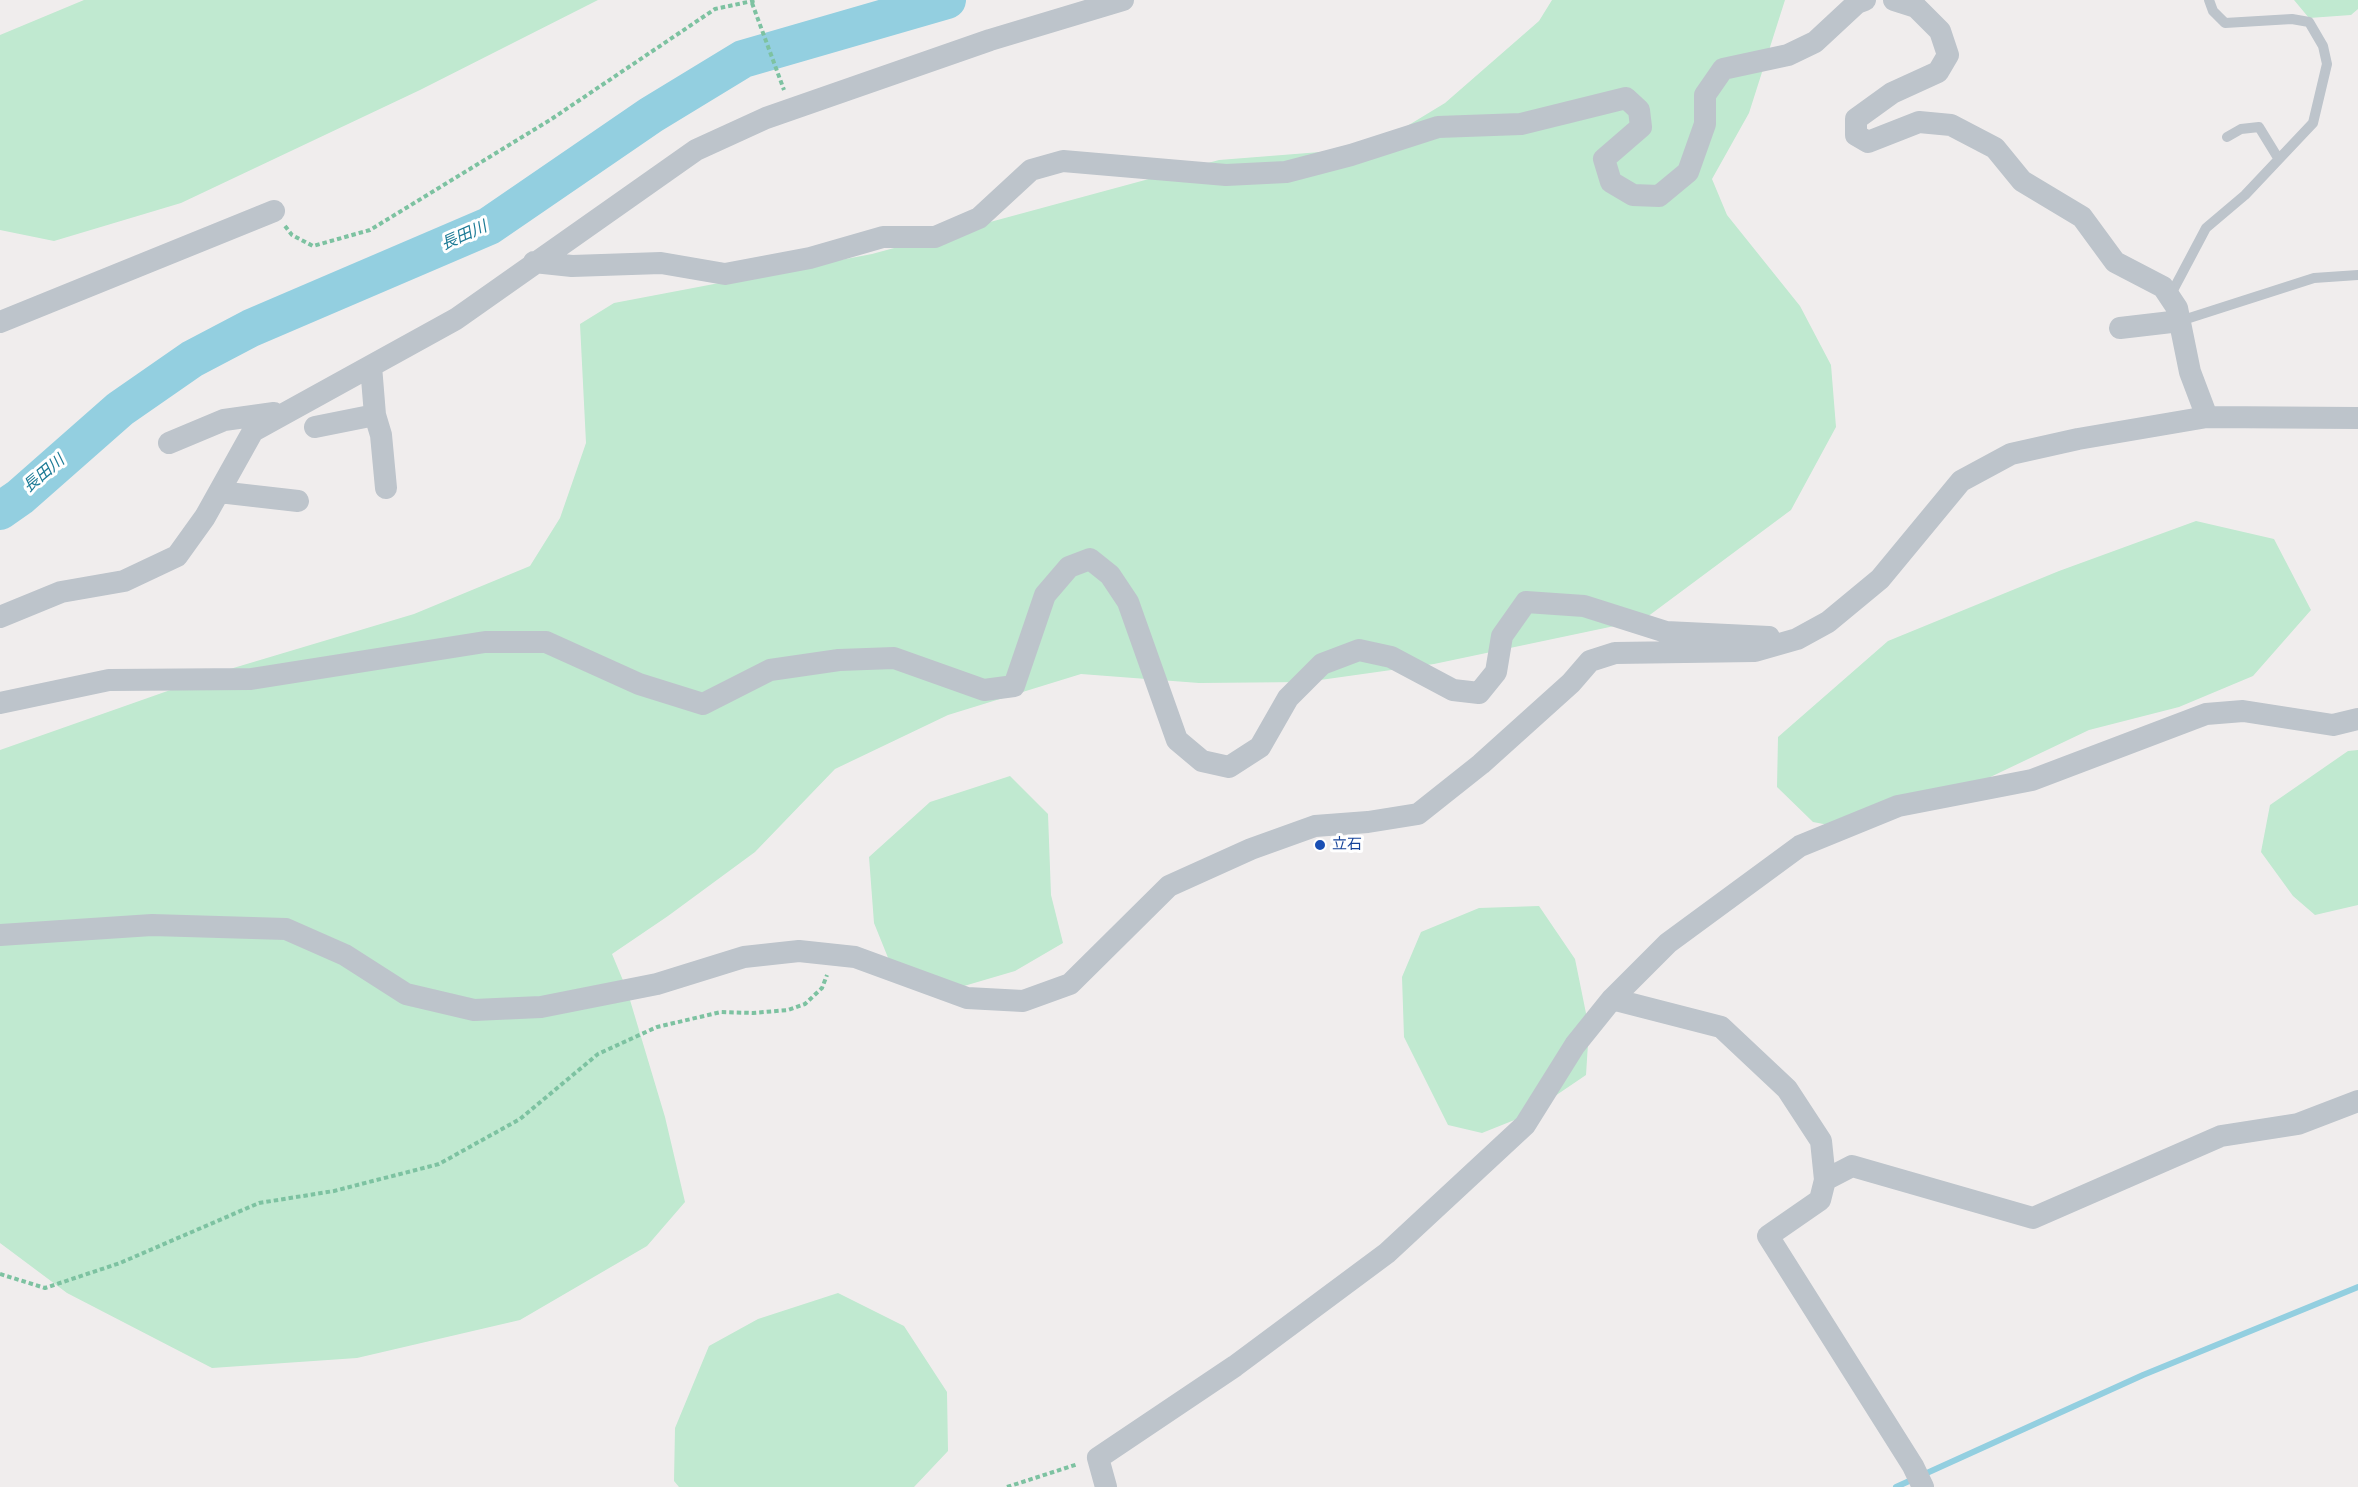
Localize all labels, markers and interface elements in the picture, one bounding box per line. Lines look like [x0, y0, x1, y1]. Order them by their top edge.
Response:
water label: 長田川 [438, 217, 490, 255]
water label: 長田川 [19, 451, 69, 497]
place label: 立石 [1332, 836, 1362, 854]
marker: 立石 [1313, 838, 1327, 852]

